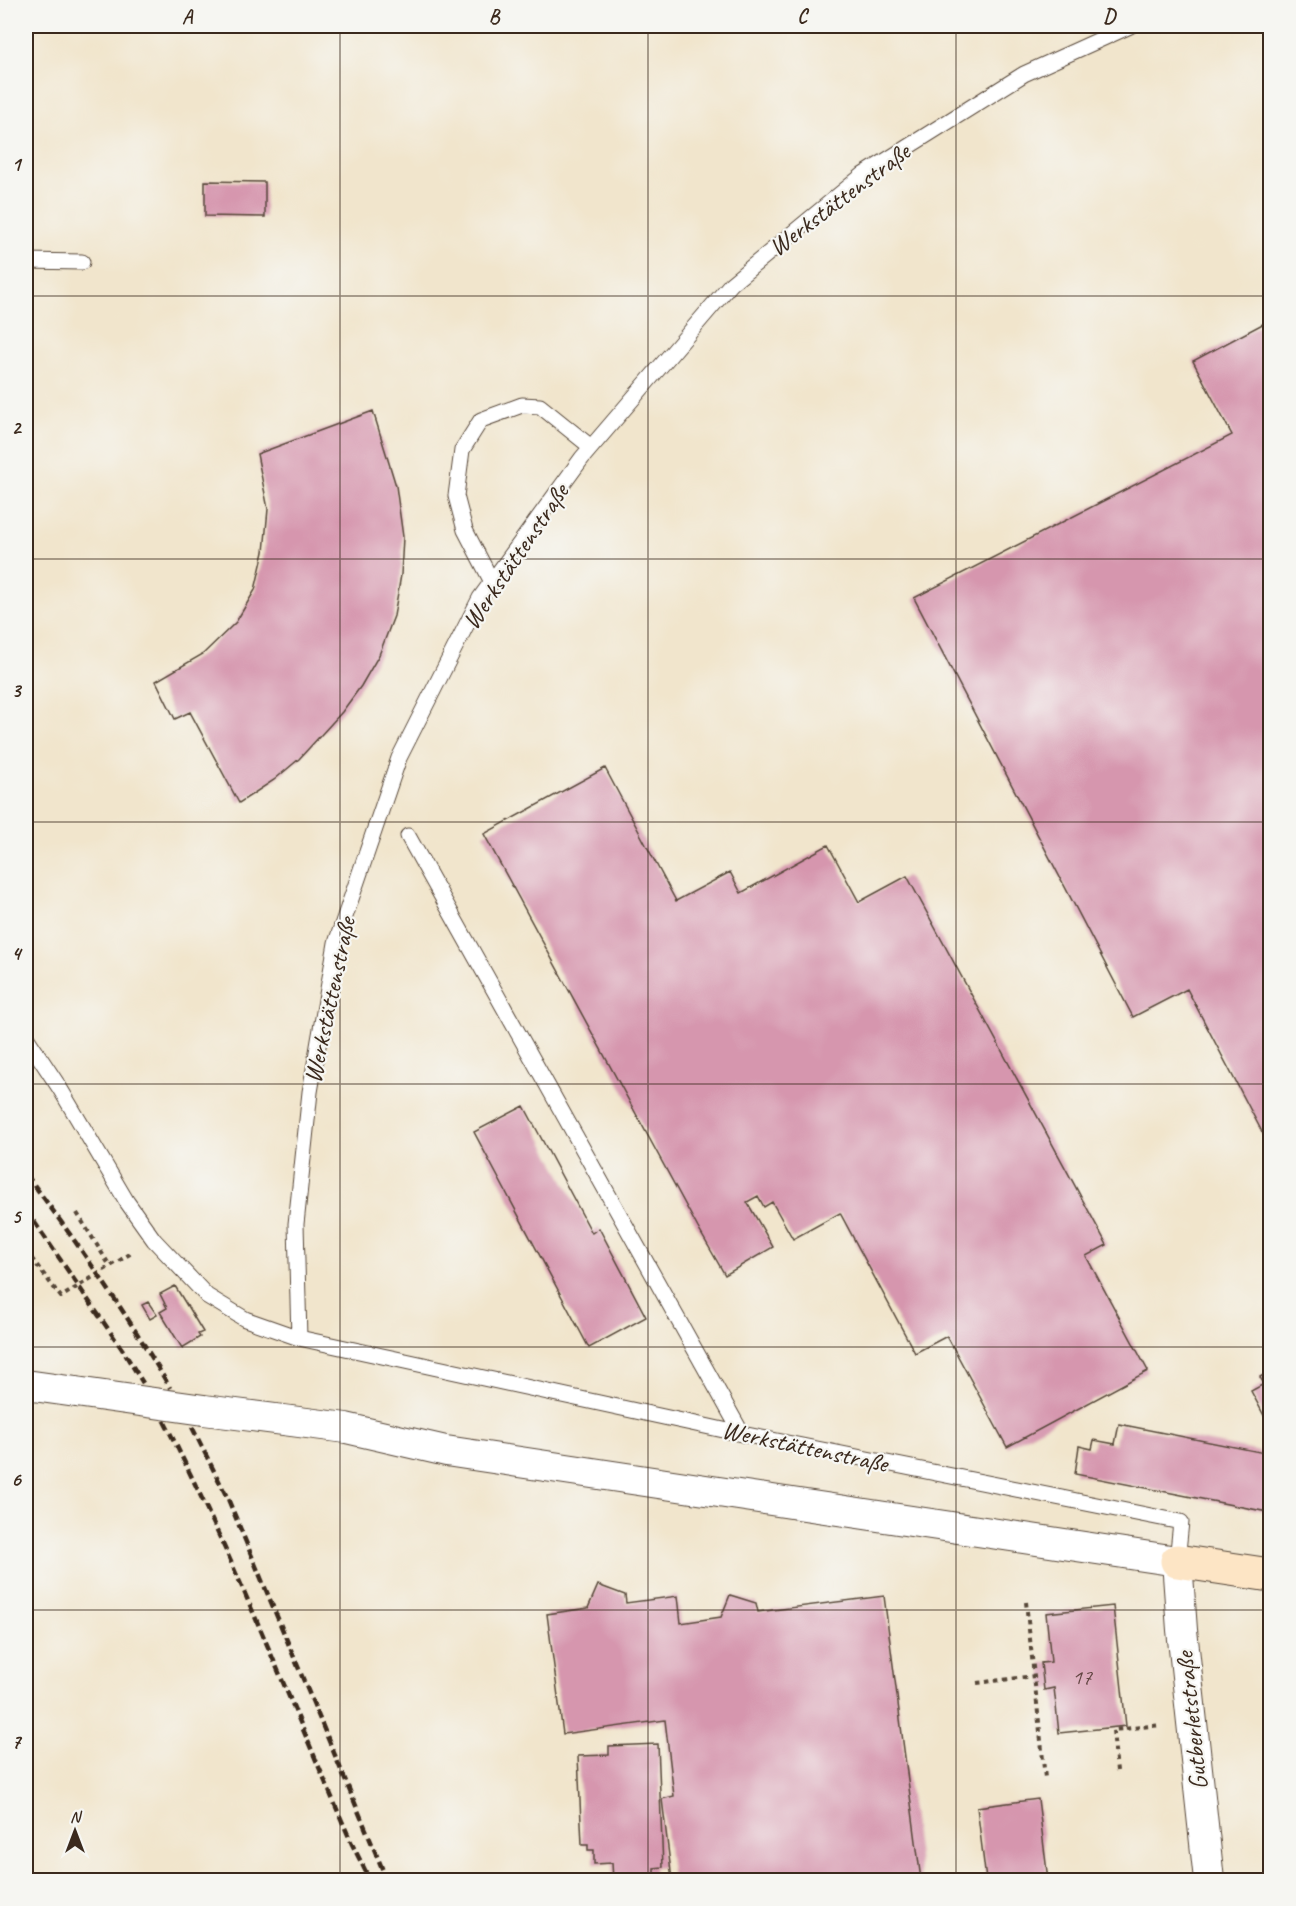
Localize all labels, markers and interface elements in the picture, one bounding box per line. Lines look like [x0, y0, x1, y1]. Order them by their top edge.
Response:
text: A [182, 4, 194, 29]
text: B [489, 4, 501, 29]
text: C [797, 4, 809, 29]
text: D [1103, 4, 1117, 29]
street label: Werkstättenstraße [762, 134, 919, 263]
text: 1 [12, 152, 23, 177]
text: 2 [12, 415, 23, 440]
street label: Werkstättenstraße [455, 475, 578, 635]
text: 3 [12, 678, 23, 703]
street label: Werkstättenstraße [296, 912, 364, 1086]
text: 4 [12, 941, 24, 966]
text: 5 [12, 1204, 23, 1229]
street label: Werkstättenstraße [719, 1413, 893, 1481]
text: 6 [11, 1467, 22, 1492]
street label: Gutberletstraße [1168, 1648, 1215, 1792]
house number: 17 [1072, 1663, 1093, 1691]
text: 7 [12, 1729, 23, 1754]
north arrow [45, 1801, 105, 1861]
text: N [70, 1807, 83, 1827]

